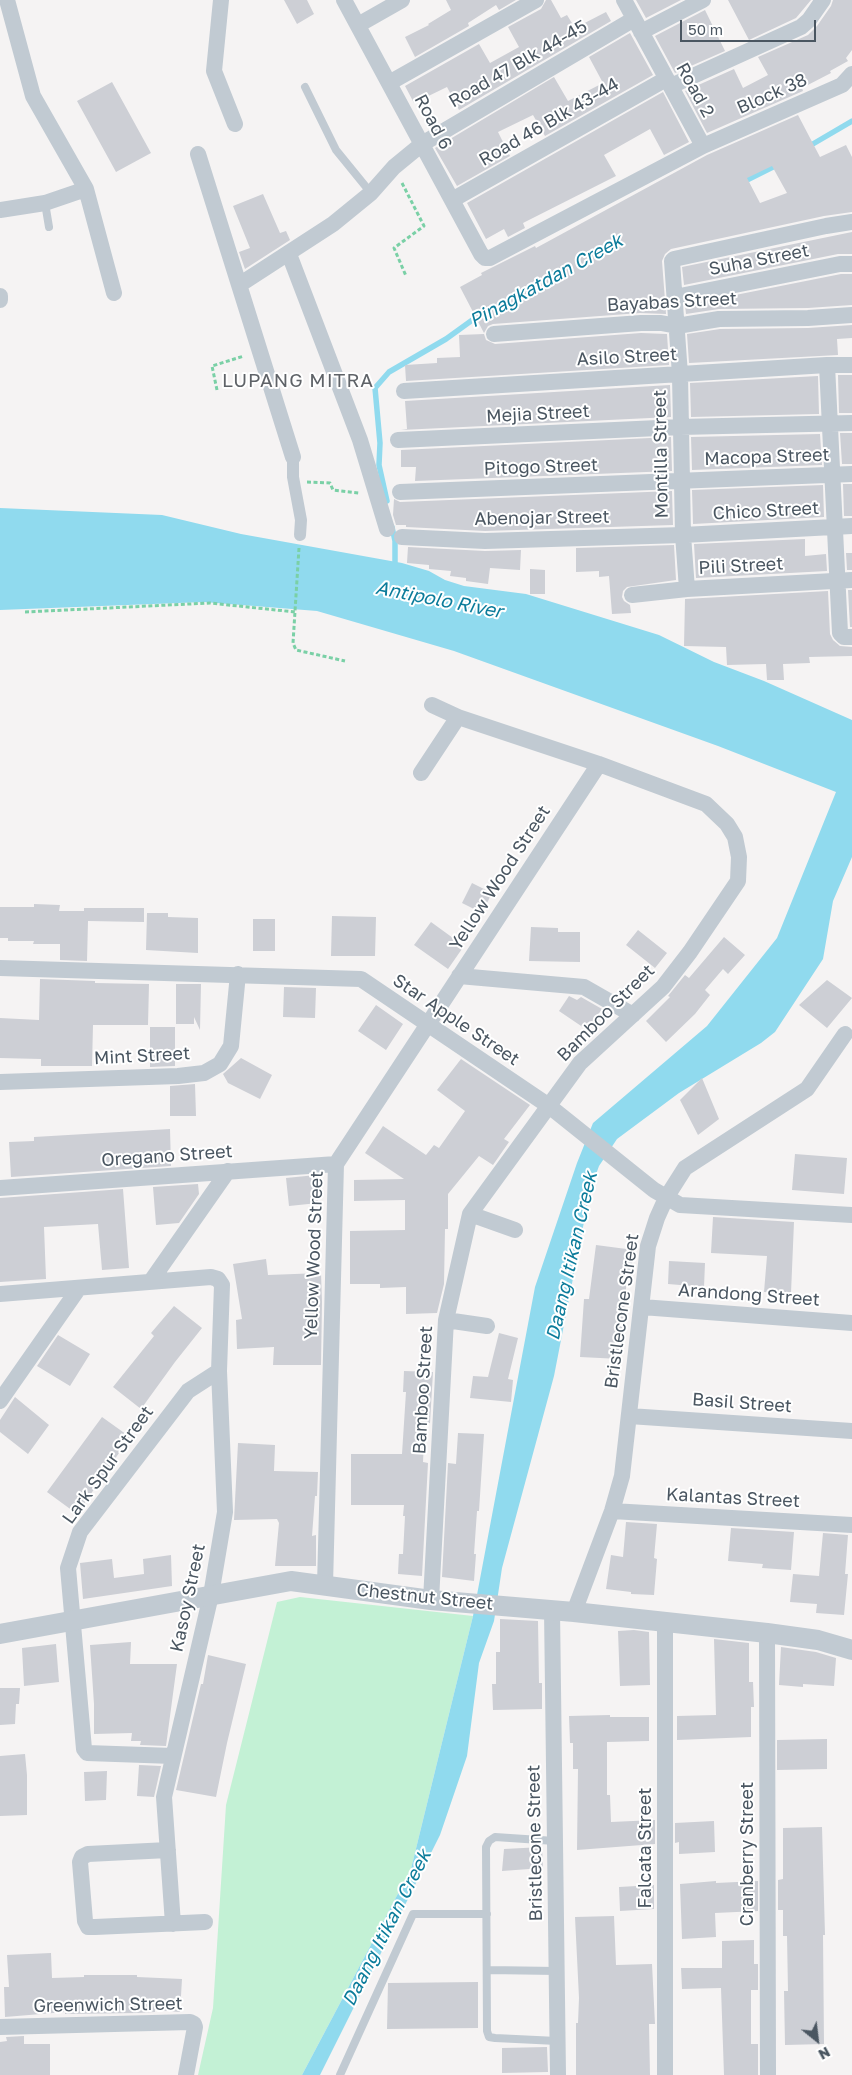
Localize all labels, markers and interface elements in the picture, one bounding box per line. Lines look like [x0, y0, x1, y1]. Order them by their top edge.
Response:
scale bar [682, 10, 818, 42]
street label: Road 47 Blk 44-45 [445, 16, 591, 112]
text: 50 m [688, 20, 723, 38]
street label: Road 2 [671, 59, 719, 121]
street label: Block 38 [734, 69, 810, 119]
street label: Road 46 Blk 43-44 [475, 73, 623, 171]
street label: Road 6 [409, 91, 457, 153]
water label: Pinagkatdan Creek [465, 229, 627, 333]
street label: Suha Street [707, 240, 811, 280]
street label: Bayabas Street [606, 288, 738, 316]
street label: Asilo Street [576, 344, 678, 370]
district label: LUPANG MITRA [220, 370, 376, 392]
street label: Montilla Street [649, 389, 673, 519]
street label: Mejia Street [486, 401, 590, 427]
street label: Macopa Street [704, 444, 830, 470]
street label: Pitogo Street [484, 454, 598, 480]
street label: Chico Street [712, 497, 820, 525]
street label: Abenojar Street [474, 506, 610, 530]
street label: Pili Street [698, 553, 784, 579]
water label: Antipolo River [374, 577, 504, 623]
street label: Yellow Wood Street [445, 801, 555, 955]
street label: Bamboo Street [553, 960, 659, 1066]
street label: Star Apple Street [389, 970, 523, 1070]
street label: Mint Street [93, 1043, 191, 1069]
street label: Oregano Street [101, 1141, 233, 1171]
street label: Yellow Wood Street [300, 1170, 328, 1340]
water label: Daang Itikan Creek [542, 1170, 602, 1342]
street label: Bristlecone Street [600, 1232, 644, 1390]
street label: Arandong Street [677, 1279, 821, 1311]
street label: Bamboo Street [409, 1325, 437, 1455]
street label: Basil Street [691, 1389, 793, 1417]
street label: Lark Spur Street [58, 1402, 158, 1528]
street label: Kalantas Street [666, 1484, 800, 1512]
street label: Kasoy Street [166, 1542, 210, 1654]
street label: Chestnut Street [356, 1579, 494, 1615]
street label: Bristlecone Street [523, 1765, 547, 1921]
street label: Cranberry Street [736, 1782, 758, 1926]
street label: Falcata Street [634, 1787, 656, 1909]
water label: Daang Itikan Creek [338, 1846, 436, 2010]
street label: Greenwich Street [33, 1993, 183, 2017]
north arrow [792, 2015, 842, 2065]
text: N [816, 2044, 833, 2064]

